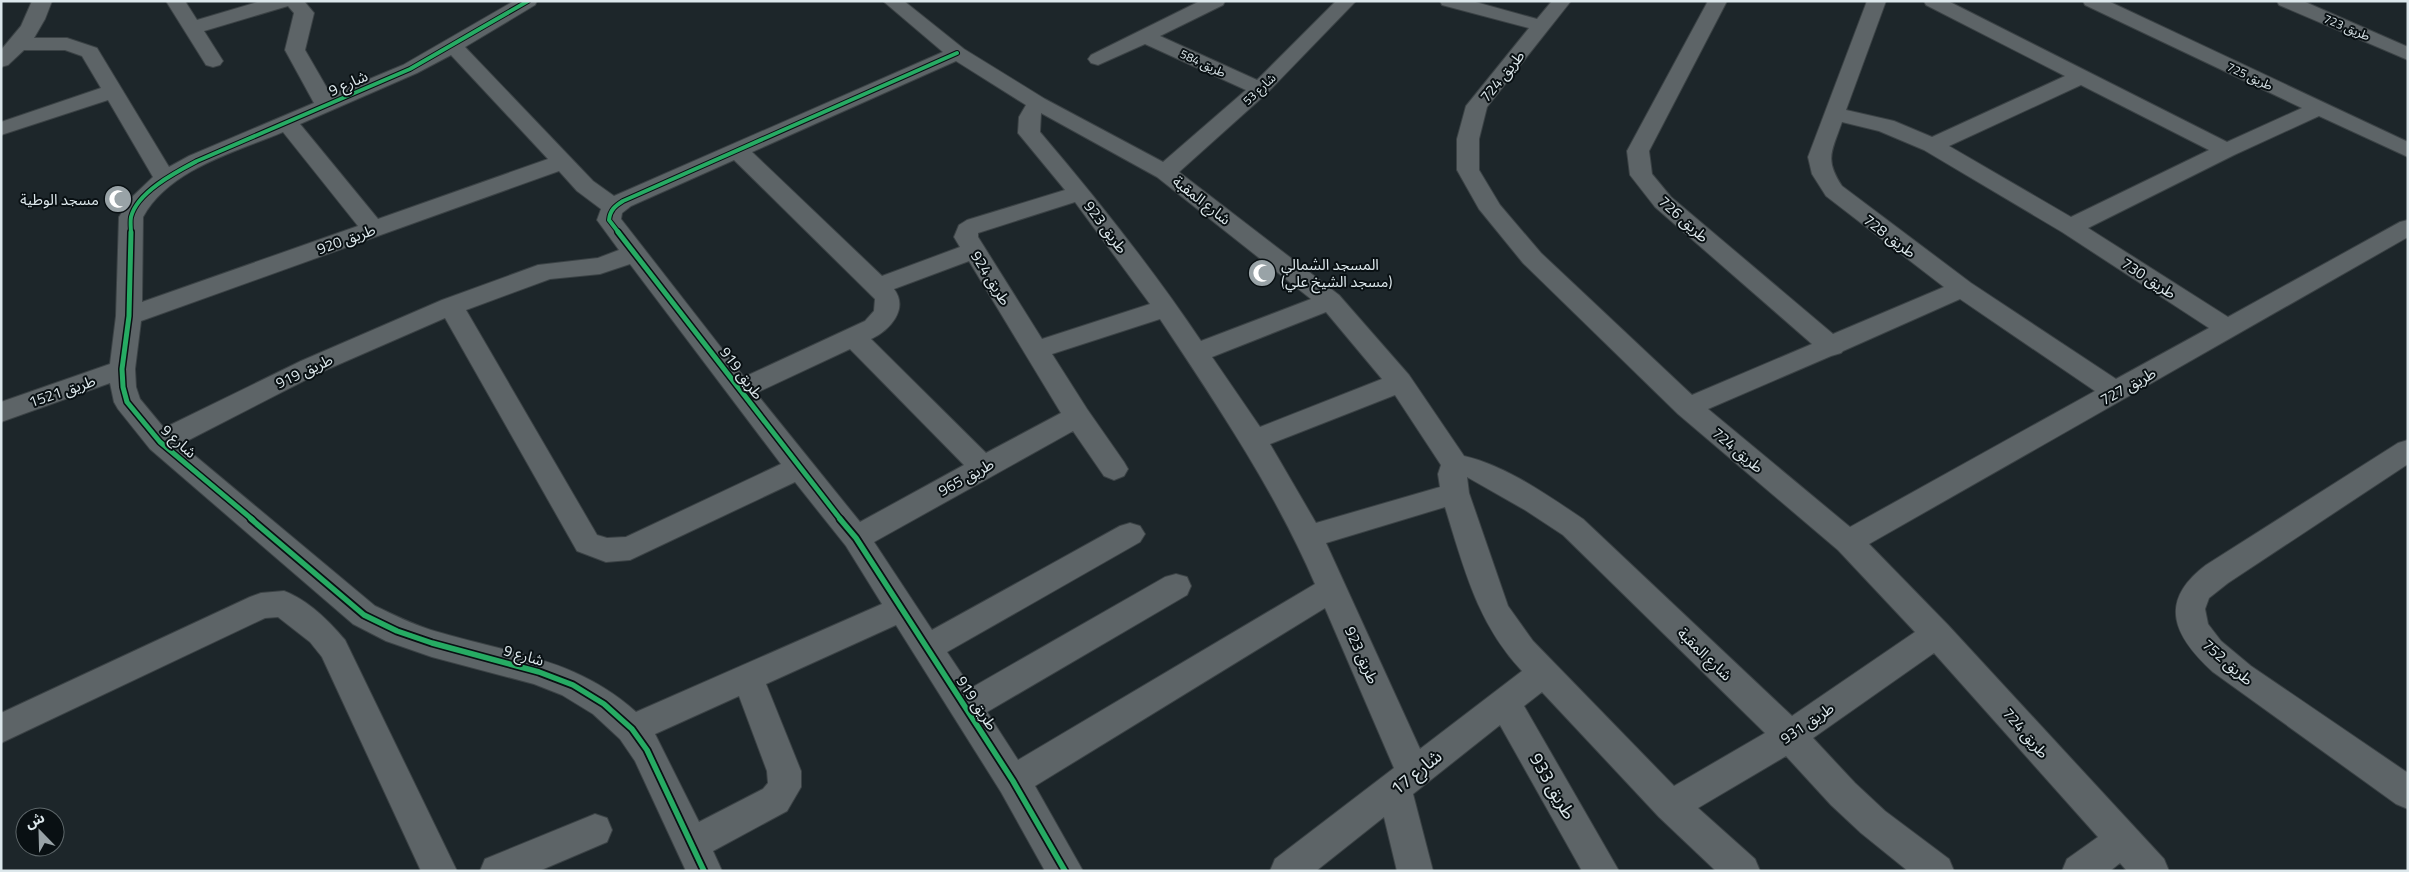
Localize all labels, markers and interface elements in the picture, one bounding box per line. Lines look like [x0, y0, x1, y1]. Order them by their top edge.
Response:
street label: طريق 723 [2321, 9, 2373, 45]
street label: طريق 584 [1177, 44, 1229, 82]
street label: طريق 724 [1474, 45, 1530, 107]
street label: طريق 725 [2224, 57, 2276, 95]
street label: شارع 9 [325, 64, 372, 103]
street label: شارع 53 [1238, 69, 1280, 109]
street label: شارع المقبة [1167, 170, 1236, 231]
mosque icon: مسجد الوطية [103, 184, 133, 214]
place label: مسجد الوطية [20, 188, 99, 211]
street label: طريق 726 [1654, 190, 1714, 248]
street label: طريق 923 [1079, 196, 1133, 258]
street label: طريق 728 [1859, 209, 1921, 263]
street label: طريق 920 [314, 218, 378, 260]
street label: طريق 924 [965, 246, 1017, 310]
street label: طريق 730 [2117, 252, 2181, 304]
place label: المسجد الشمالي (مسجد الشيخ علي) [1281, 253, 1392, 294]
mosque icon: المسجد الشمالي (مسجد الشيخ علي) [1247, 258, 1277, 288]
street label: طريق 919 [715, 342, 769, 404]
street label: طريق 919 [272, 348, 336, 394]
street label: طريق 727 [2096, 361, 2160, 411]
street label: طريق 1521 [26, 369, 98, 413]
street label: شارع 9 [155, 419, 202, 464]
street label: طريق 724 [1707, 422, 1769, 478]
street label: طريق 965 [934, 452, 998, 502]
street label: شارع المقبة [1672, 622, 1738, 687]
street label: طريق 923 [1339, 623, 1385, 687]
street label: طريق 752 [2198, 633, 2258, 691]
street label: شارع 9 [501, 638, 547, 673]
street label: طريق 919 [951, 671, 1003, 735]
street label: طريق 931 [1775, 696, 1839, 750]
street label: طريق 724 [1997, 703, 2055, 763]
street label: شارع 17 [1384, 743, 1448, 802]
street label: طريق 933 [1523, 748, 1583, 824]
text: ش [22, 806, 48, 833]
north arrow [15, 807, 65, 857]

